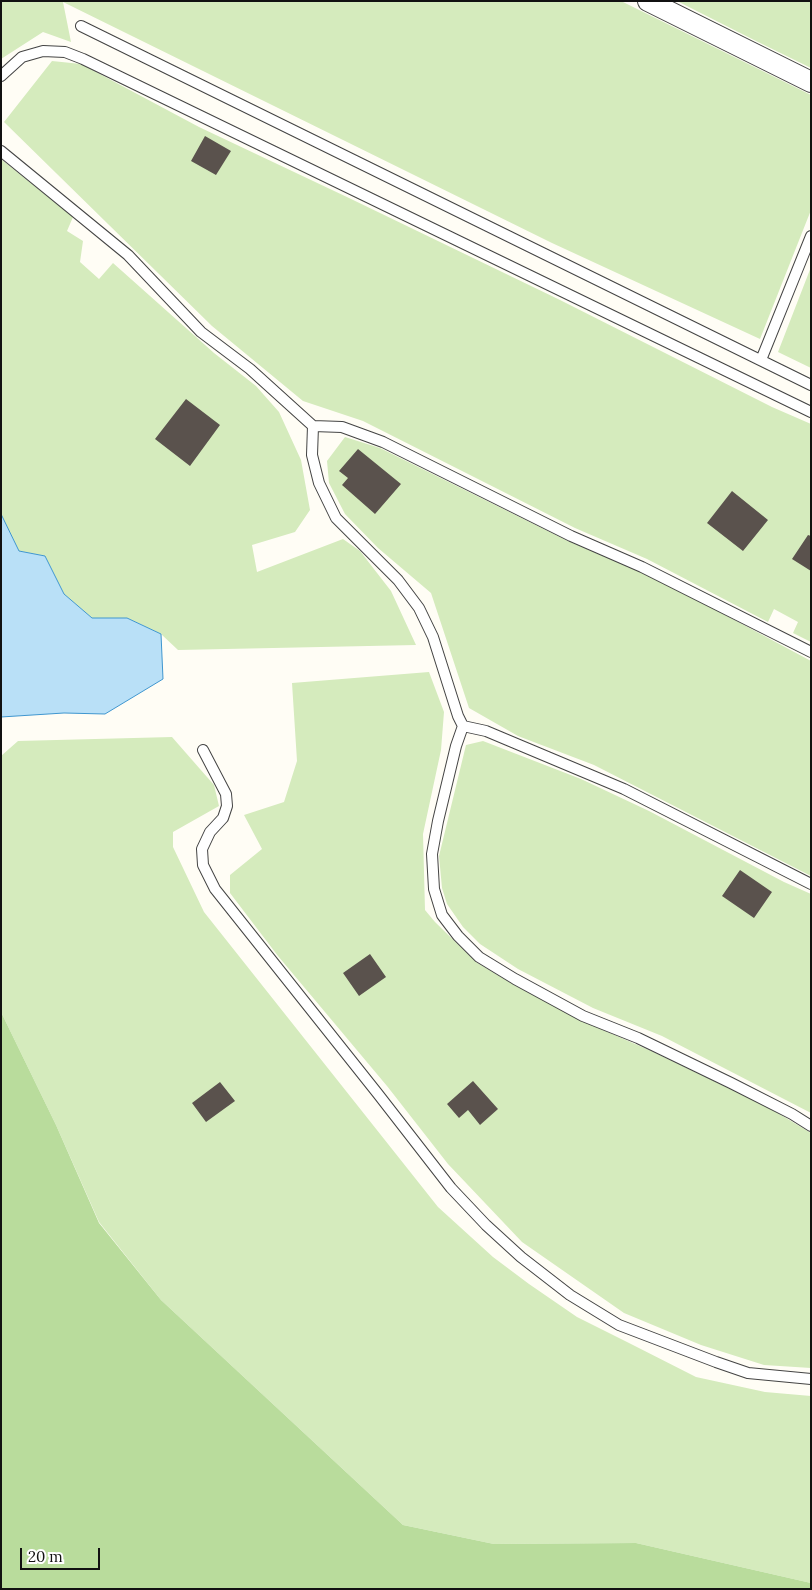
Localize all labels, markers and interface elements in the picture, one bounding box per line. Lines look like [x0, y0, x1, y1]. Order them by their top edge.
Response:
scale bar [22, 1538, 102, 1570]
text: 20 m [28, 1547, 63, 1566]

